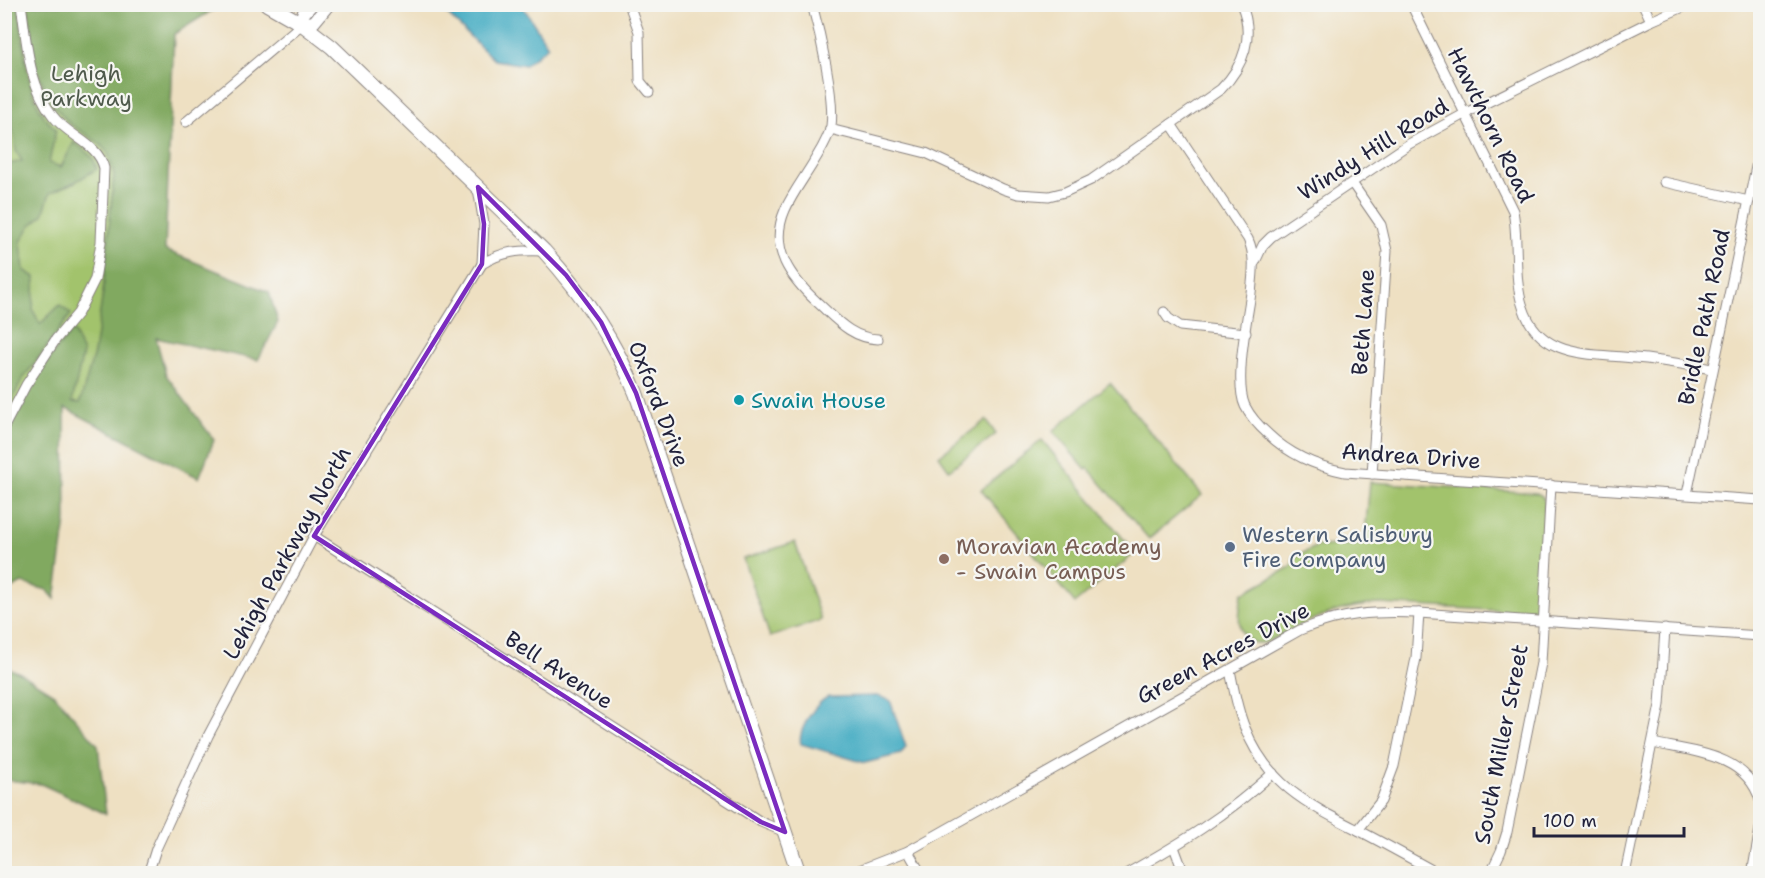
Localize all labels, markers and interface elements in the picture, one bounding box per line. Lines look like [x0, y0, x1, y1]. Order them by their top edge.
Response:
street label: Hawthorn Road [1441, 42, 1541, 208]
park label: Lehigh Parkway [40, 59, 132, 113]
street label: Windy Hill Road [1292, 91, 1454, 207]
street label: Bridle Path Road [1671, 226, 1737, 408]
street label: Beth Lane [1345, 268, 1381, 376]
street label: Oxford Drive [622, 337, 696, 471]
place label: Swain House [751, 386, 886, 415]
marker: Swain House [732, 393, 746, 407]
street label: Andrea Drive [1340, 437, 1482, 475]
street label: Lehigh Parkway North [216, 441, 358, 665]
place label: Western Salisbury Fire Company [1242, 520, 1433, 574]
place label: Moravian Academy - Swain Campus [956, 532, 1162, 586]
marker: Western Salisbury Fire Company [1223, 540, 1237, 554]
marker: Moravian Academy - Swain Campus [937, 552, 951, 566]
street label: Green Acres Drive [1132, 595, 1314, 711]
street label: Bell Avenue [499, 624, 619, 716]
street label: South Miller Street [1467, 642, 1535, 846]
scale bar [1534, 800, 1684, 838]
text: 100 m [1543, 809, 1597, 833]

